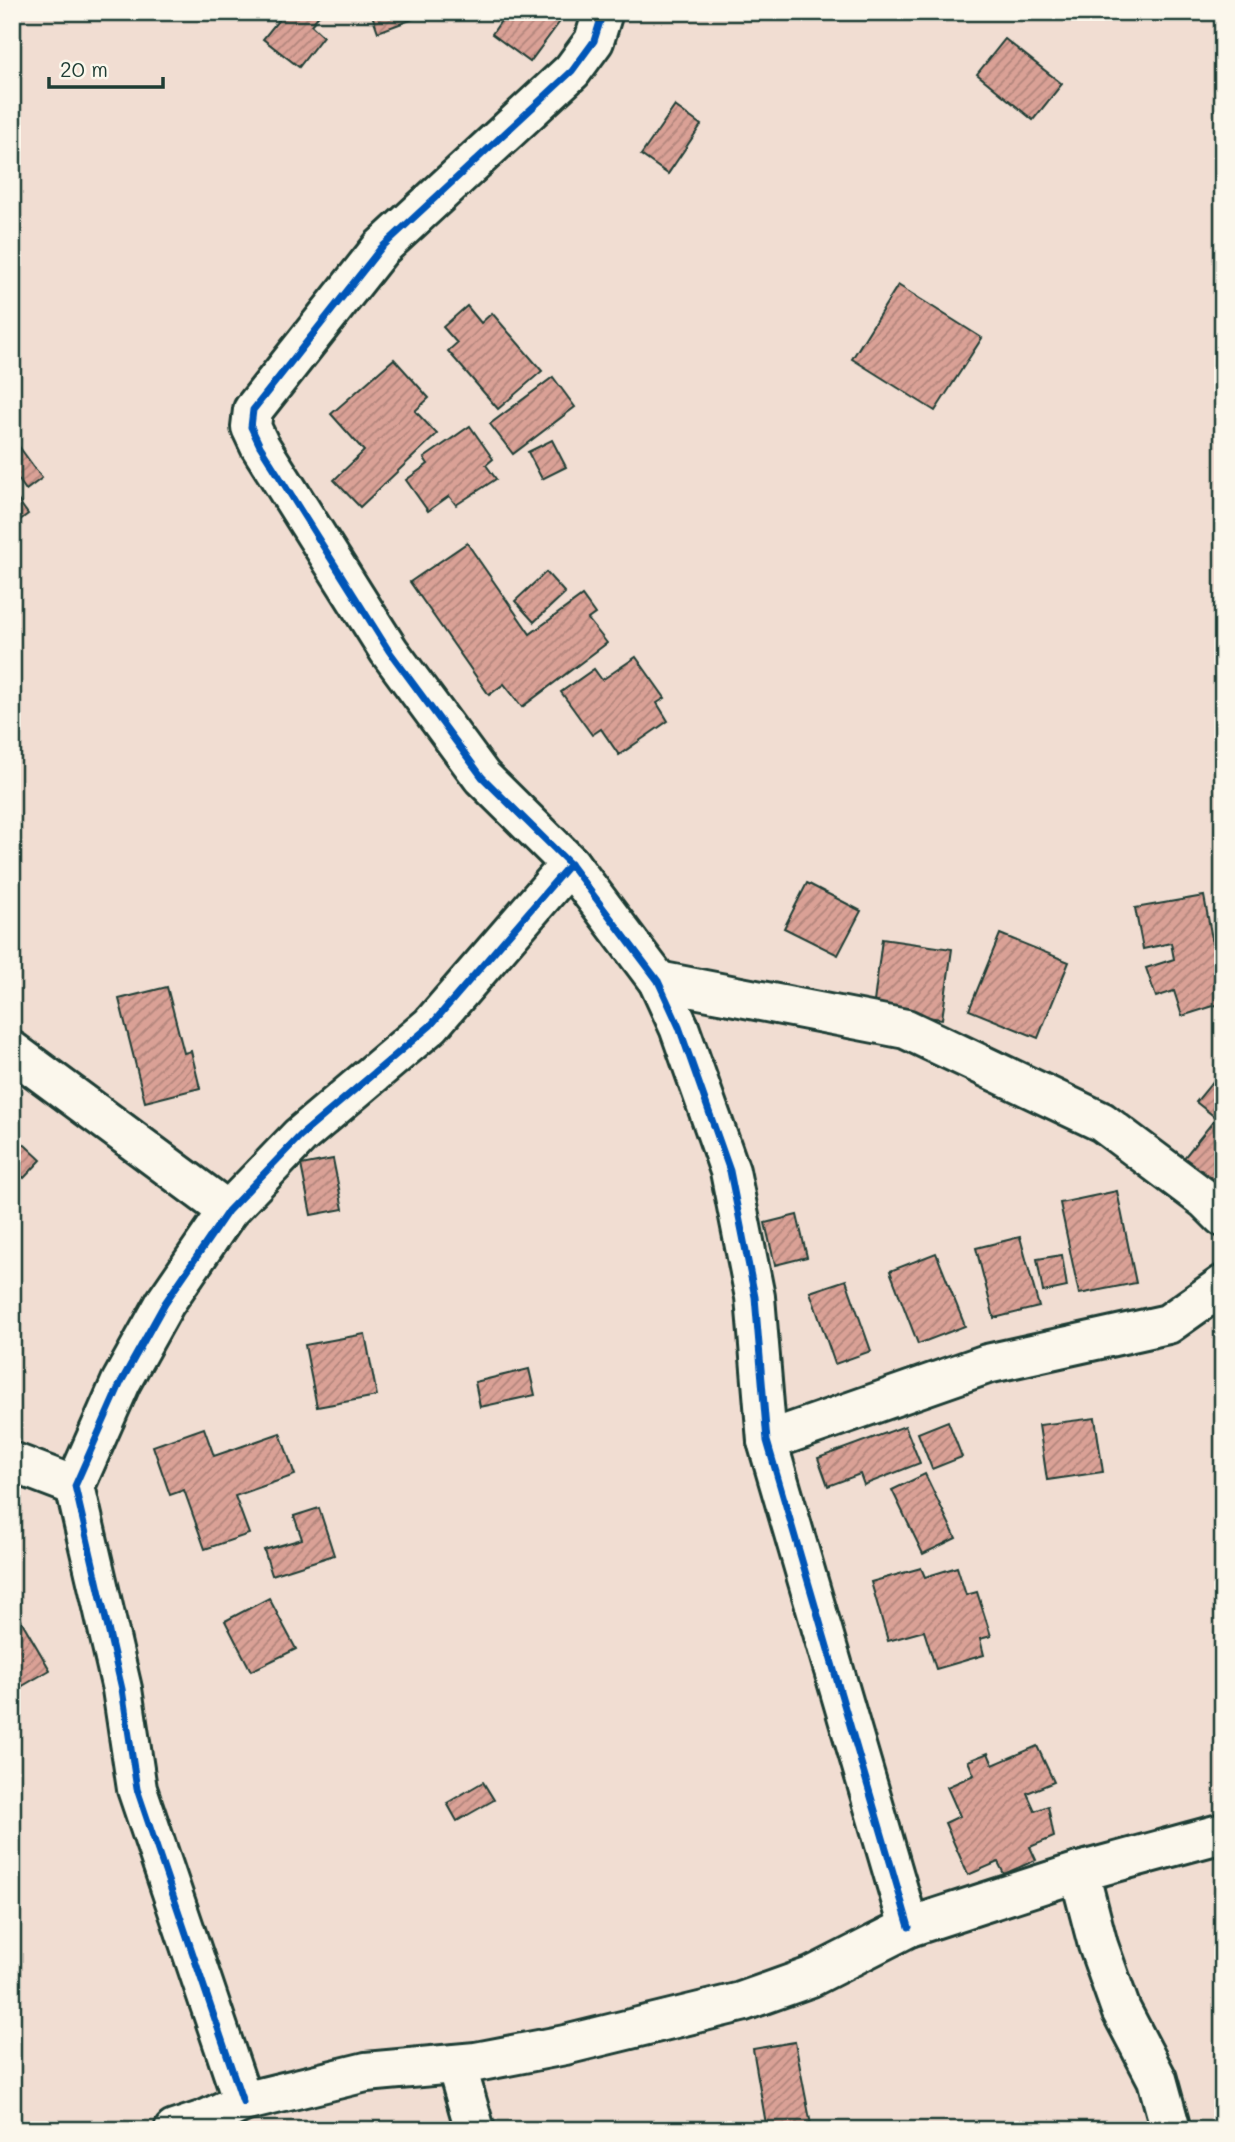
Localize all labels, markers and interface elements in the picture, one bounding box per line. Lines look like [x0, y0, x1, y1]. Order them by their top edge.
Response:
scale bar [49, 46, 163, 90]
text: 20 m [60, 55, 108, 82]

